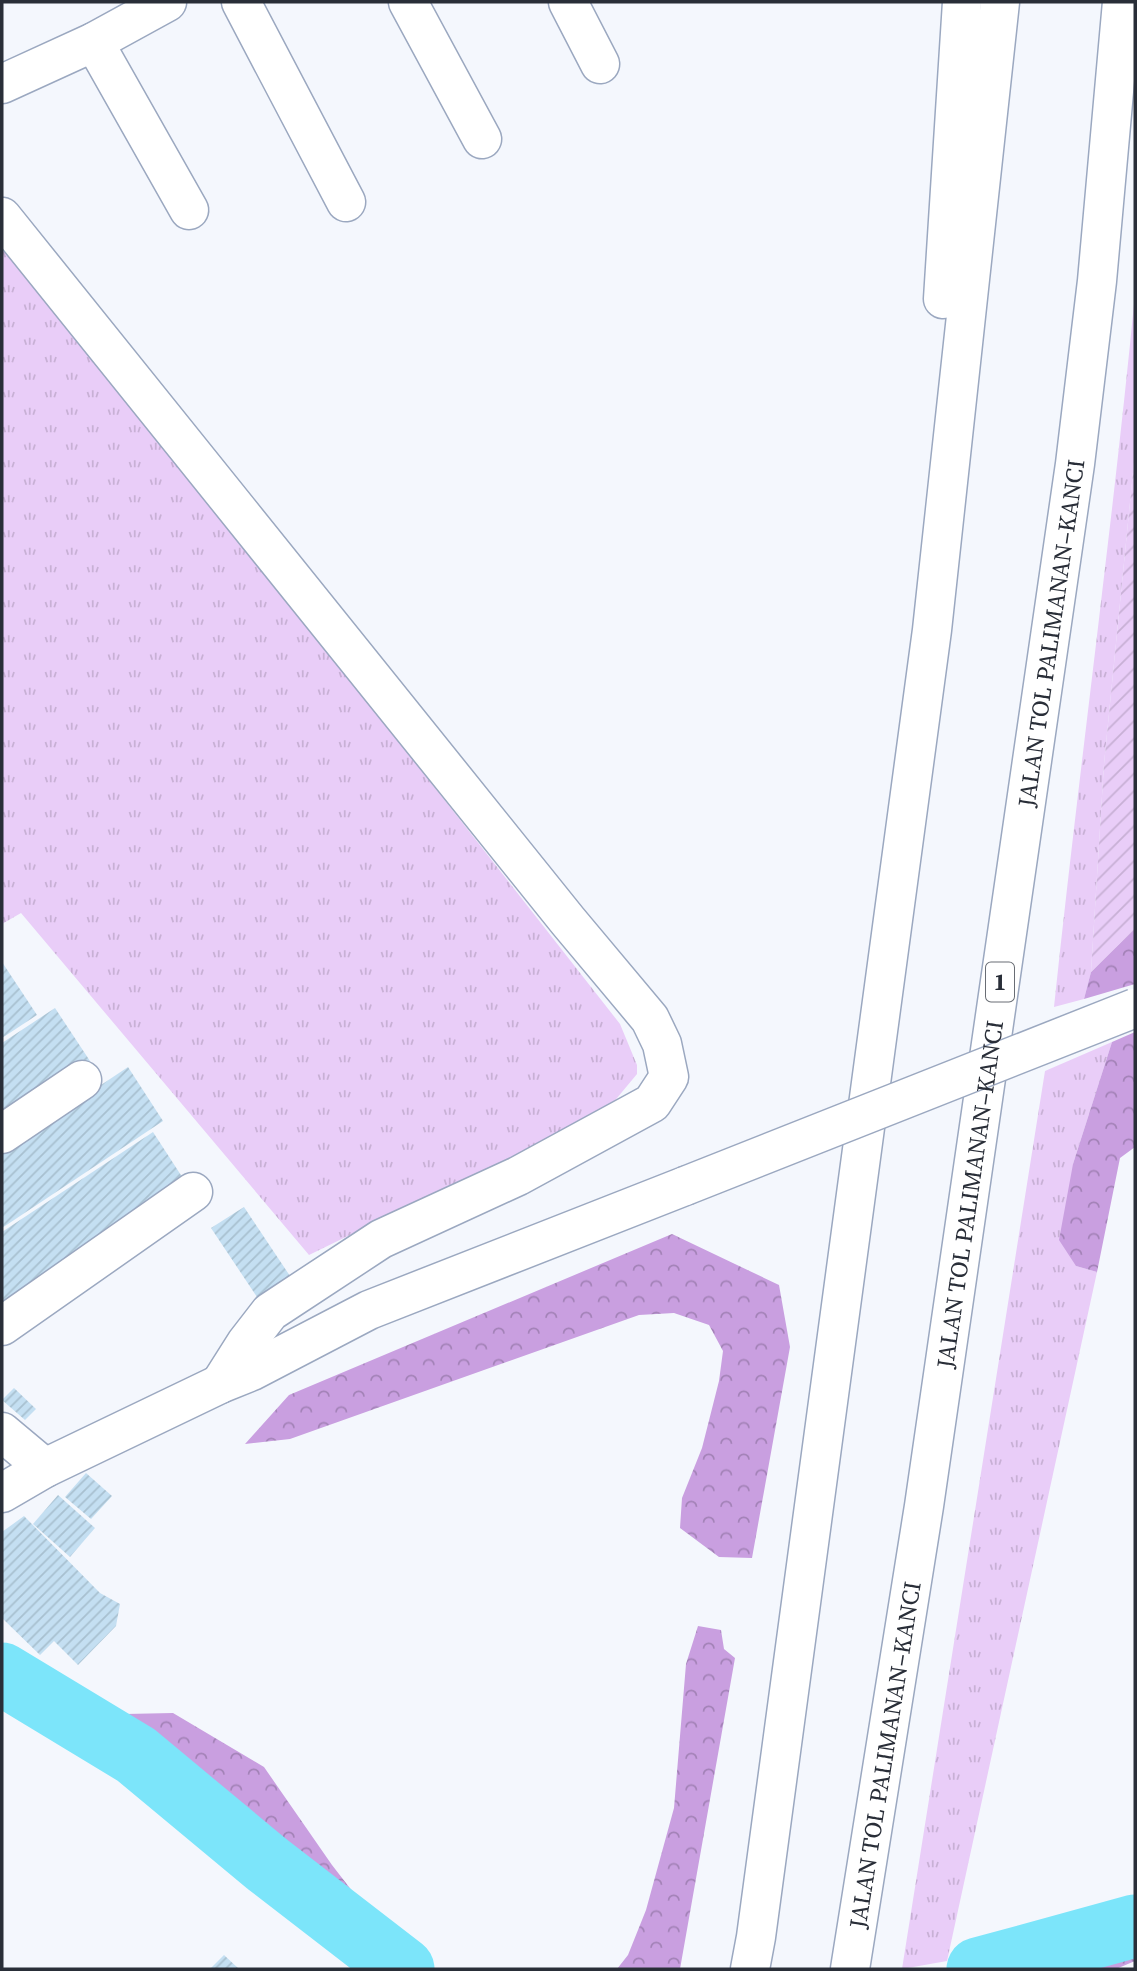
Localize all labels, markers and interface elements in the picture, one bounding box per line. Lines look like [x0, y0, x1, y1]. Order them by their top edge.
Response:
street label: JALAN TOL PALIMANAN–KANCI [1009, 457, 1092, 810]
road number: 1 [986, 962, 1014, 1001]
street label: JALAN TOL PALIMANAN–KANCI [928, 1018, 1011, 1371]
street label: JALAN TOL PALIMANAN–KANCI [840, 1579, 928, 1932]

